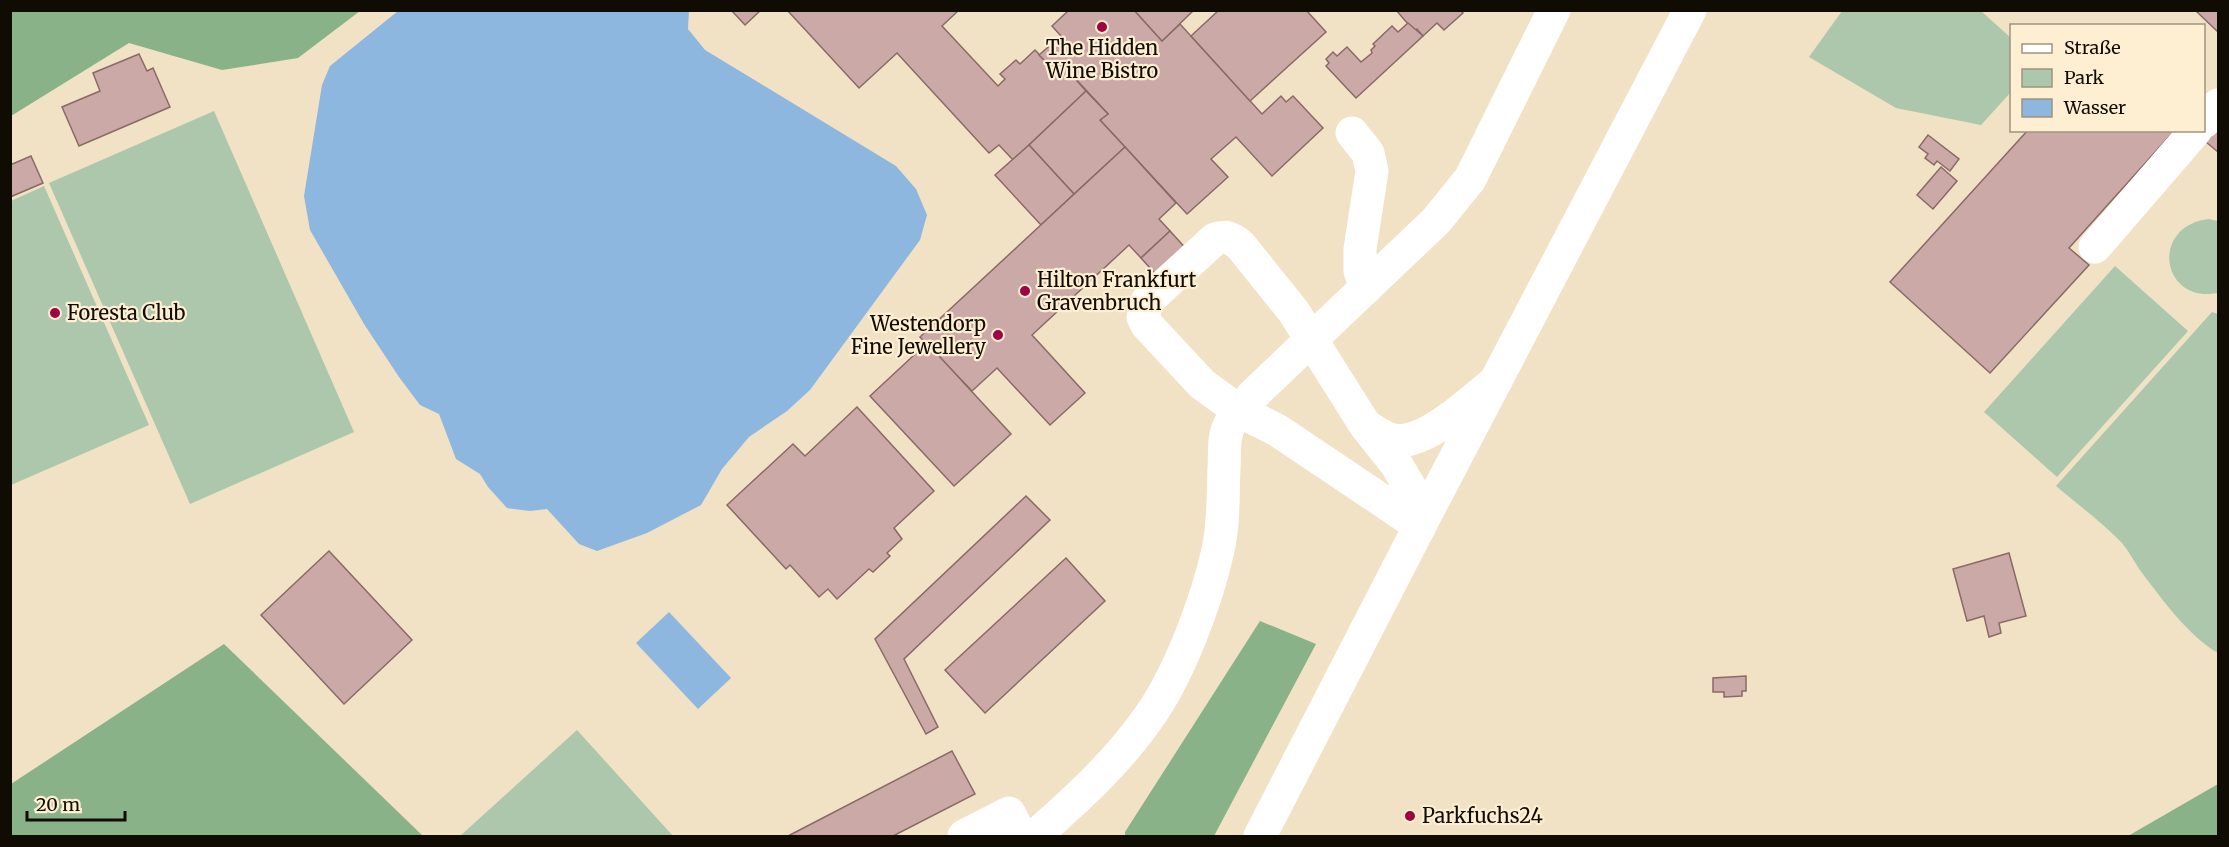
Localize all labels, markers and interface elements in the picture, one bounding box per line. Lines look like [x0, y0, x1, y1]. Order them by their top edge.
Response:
marker: The Hidden Wine Bistro [1095, 20, 1109, 34]
legend [2010, 24, 2205, 132]
place label: The Hidden Wine Bistro [1045, 35, 1159, 83]
text: Straße [2064, 36, 2121, 59]
text: Park [2064, 66, 2105, 89]
text: Wasser [2063, 96, 2126, 119]
place label: Hilton Frankfurt Gravenbruch [1037, 267, 1197, 315]
marker: Hilton Frankfurt Gravenbruch [1018, 284, 1032, 298]
place label: Foresta Club [67, 300, 186, 325]
marker: Foresta Club [48, 306, 62, 320]
place label: Westendorp Fine Jewellery [851, 311, 986, 359]
marker: Westendorp Fine Jewellery [991, 328, 1005, 342]
scale bar [27, 784, 124, 822]
text: 20 m [36, 793, 80, 816]
place label: Parkfuchs24 [1422, 803, 1543, 828]
marker: Parkfuchs24 [1403, 809, 1417, 823]

